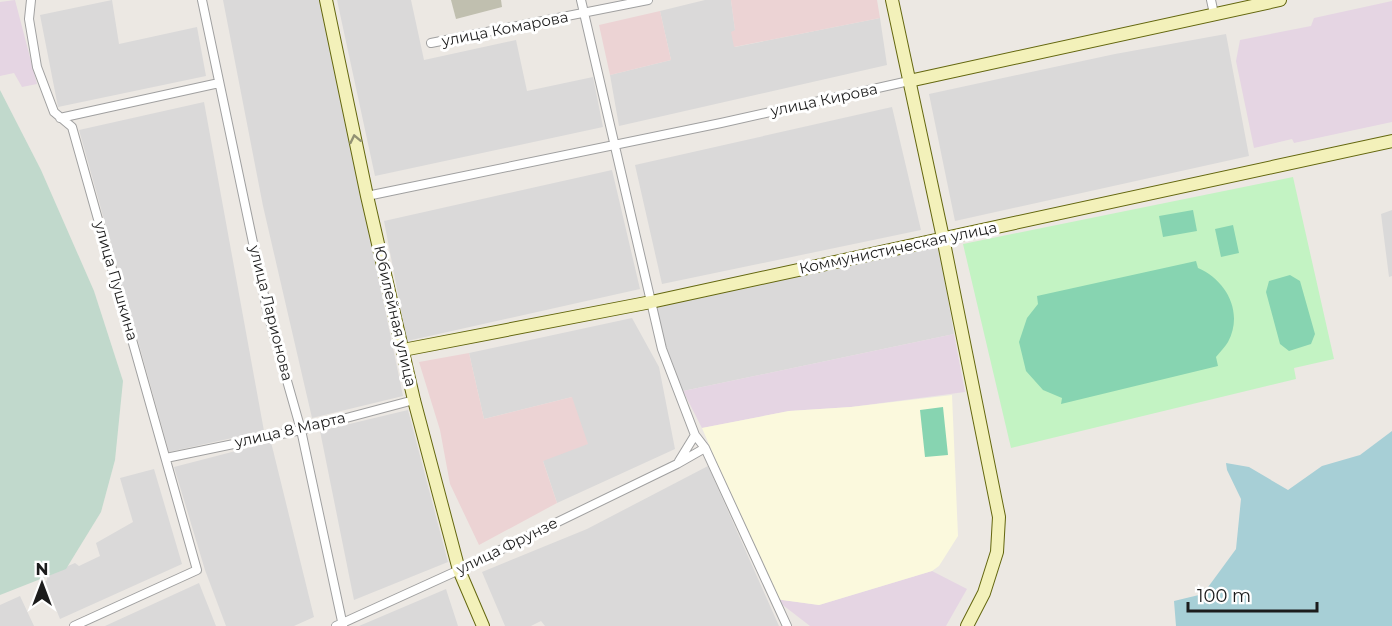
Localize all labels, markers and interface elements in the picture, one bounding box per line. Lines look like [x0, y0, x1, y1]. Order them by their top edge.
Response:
street label: улица Комарова [439, 7, 570, 50]
street label: улица Кирова [768, 79, 879, 120]
one-way arrow [349, 135, 362, 145]
street label: Коммунистическая улица [797, 217, 999, 278]
street label: улица Пушкина [90, 218, 143, 343]
street label: улица Ларионова [245, 242, 298, 383]
street label: Юбилейная улица [370, 243, 421, 388]
street label: улица 8 Марта [232, 408, 347, 452]
street label: улица Фрунзе [452, 513, 561, 579]
north arrow [12, 554, 72, 614]
text: N [36, 560, 48, 579]
scale bar [1188, 575, 1317, 613]
text: 100 m [1197, 585, 1251, 607]

